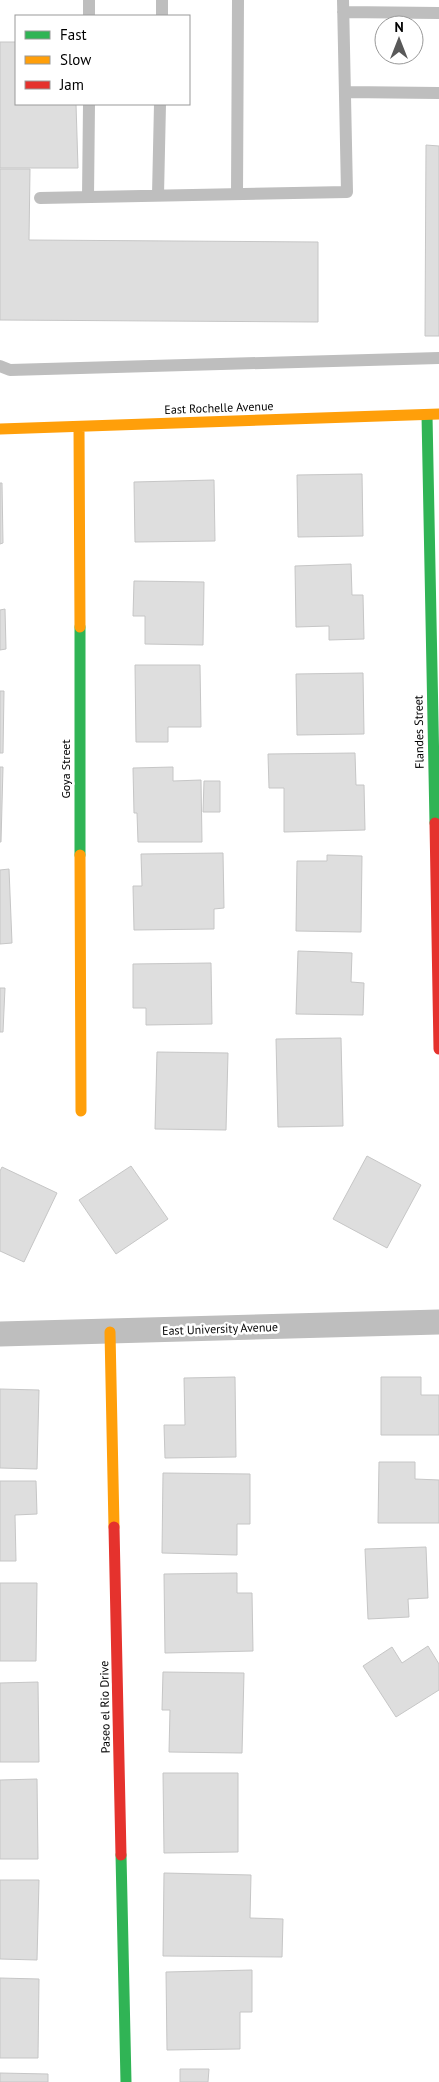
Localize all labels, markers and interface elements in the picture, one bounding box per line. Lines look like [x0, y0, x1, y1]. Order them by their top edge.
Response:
legend [15, 15, 190, 105]
north arrow [374, 15, 424, 65]
text: N [394, 18, 404, 36]
text: Fast [60, 25, 87, 44]
text: Slow [60, 50, 91, 69]
text: Jam [59, 75, 84, 94]
street label: East Rochelle Avenue [164, 398, 274, 417]
street label: Flandes Street [410, 695, 427, 769]
street label: Goya Street [58, 739, 73, 799]
street label: East University Avenue [162, 1319, 278, 1338]
street label: Paseo el Rio Drive [96, 1661, 113, 1753]

